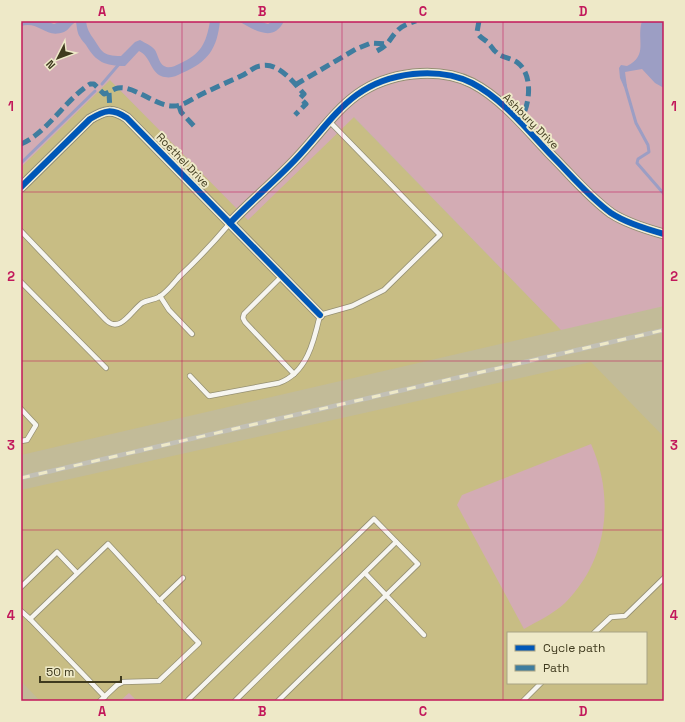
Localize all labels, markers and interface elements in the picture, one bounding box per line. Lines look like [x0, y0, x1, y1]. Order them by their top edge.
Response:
text: A [98, 3, 107, 20]
text: B [258, 3, 267, 20]
text: C [419, 3, 427, 20]
text: D [579, 3, 588, 20]
north arrow [38, 38, 78, 78]
text: N [43, 57, 58, 72]
street label: Ashbury Drive [500, 90, 562, 152]
text: 1 [8, 98, 14, 115]
text: 1 [671, 98, 677, 115]
street label: Roethel Drive [154, 130, 212, 190]
text: 2 [7, 268, 15, 285]
text: 2 [670, 268, 678, 285]
text: 3 [7, 437, 15, 454]
text: 3 [670, 437, 678, 454]
text: 4 [7, 607, 15, 624]
text: 4 [670, 607, 678, 624]
legend [507, 632, 647, 684]
text: Cycle path [543, 640, 605, 656]
scale bar [40, 658, 121, 684]
text: Path [543, 660, 569, 676]
text: 50 m [46, 664, 74, 680]
text: A [98, 703, 107, 720]
text: B [258, 703, 267, 720]
text: C [419, 703, 427, 720]
text: D [579, 703, 588, 720]

